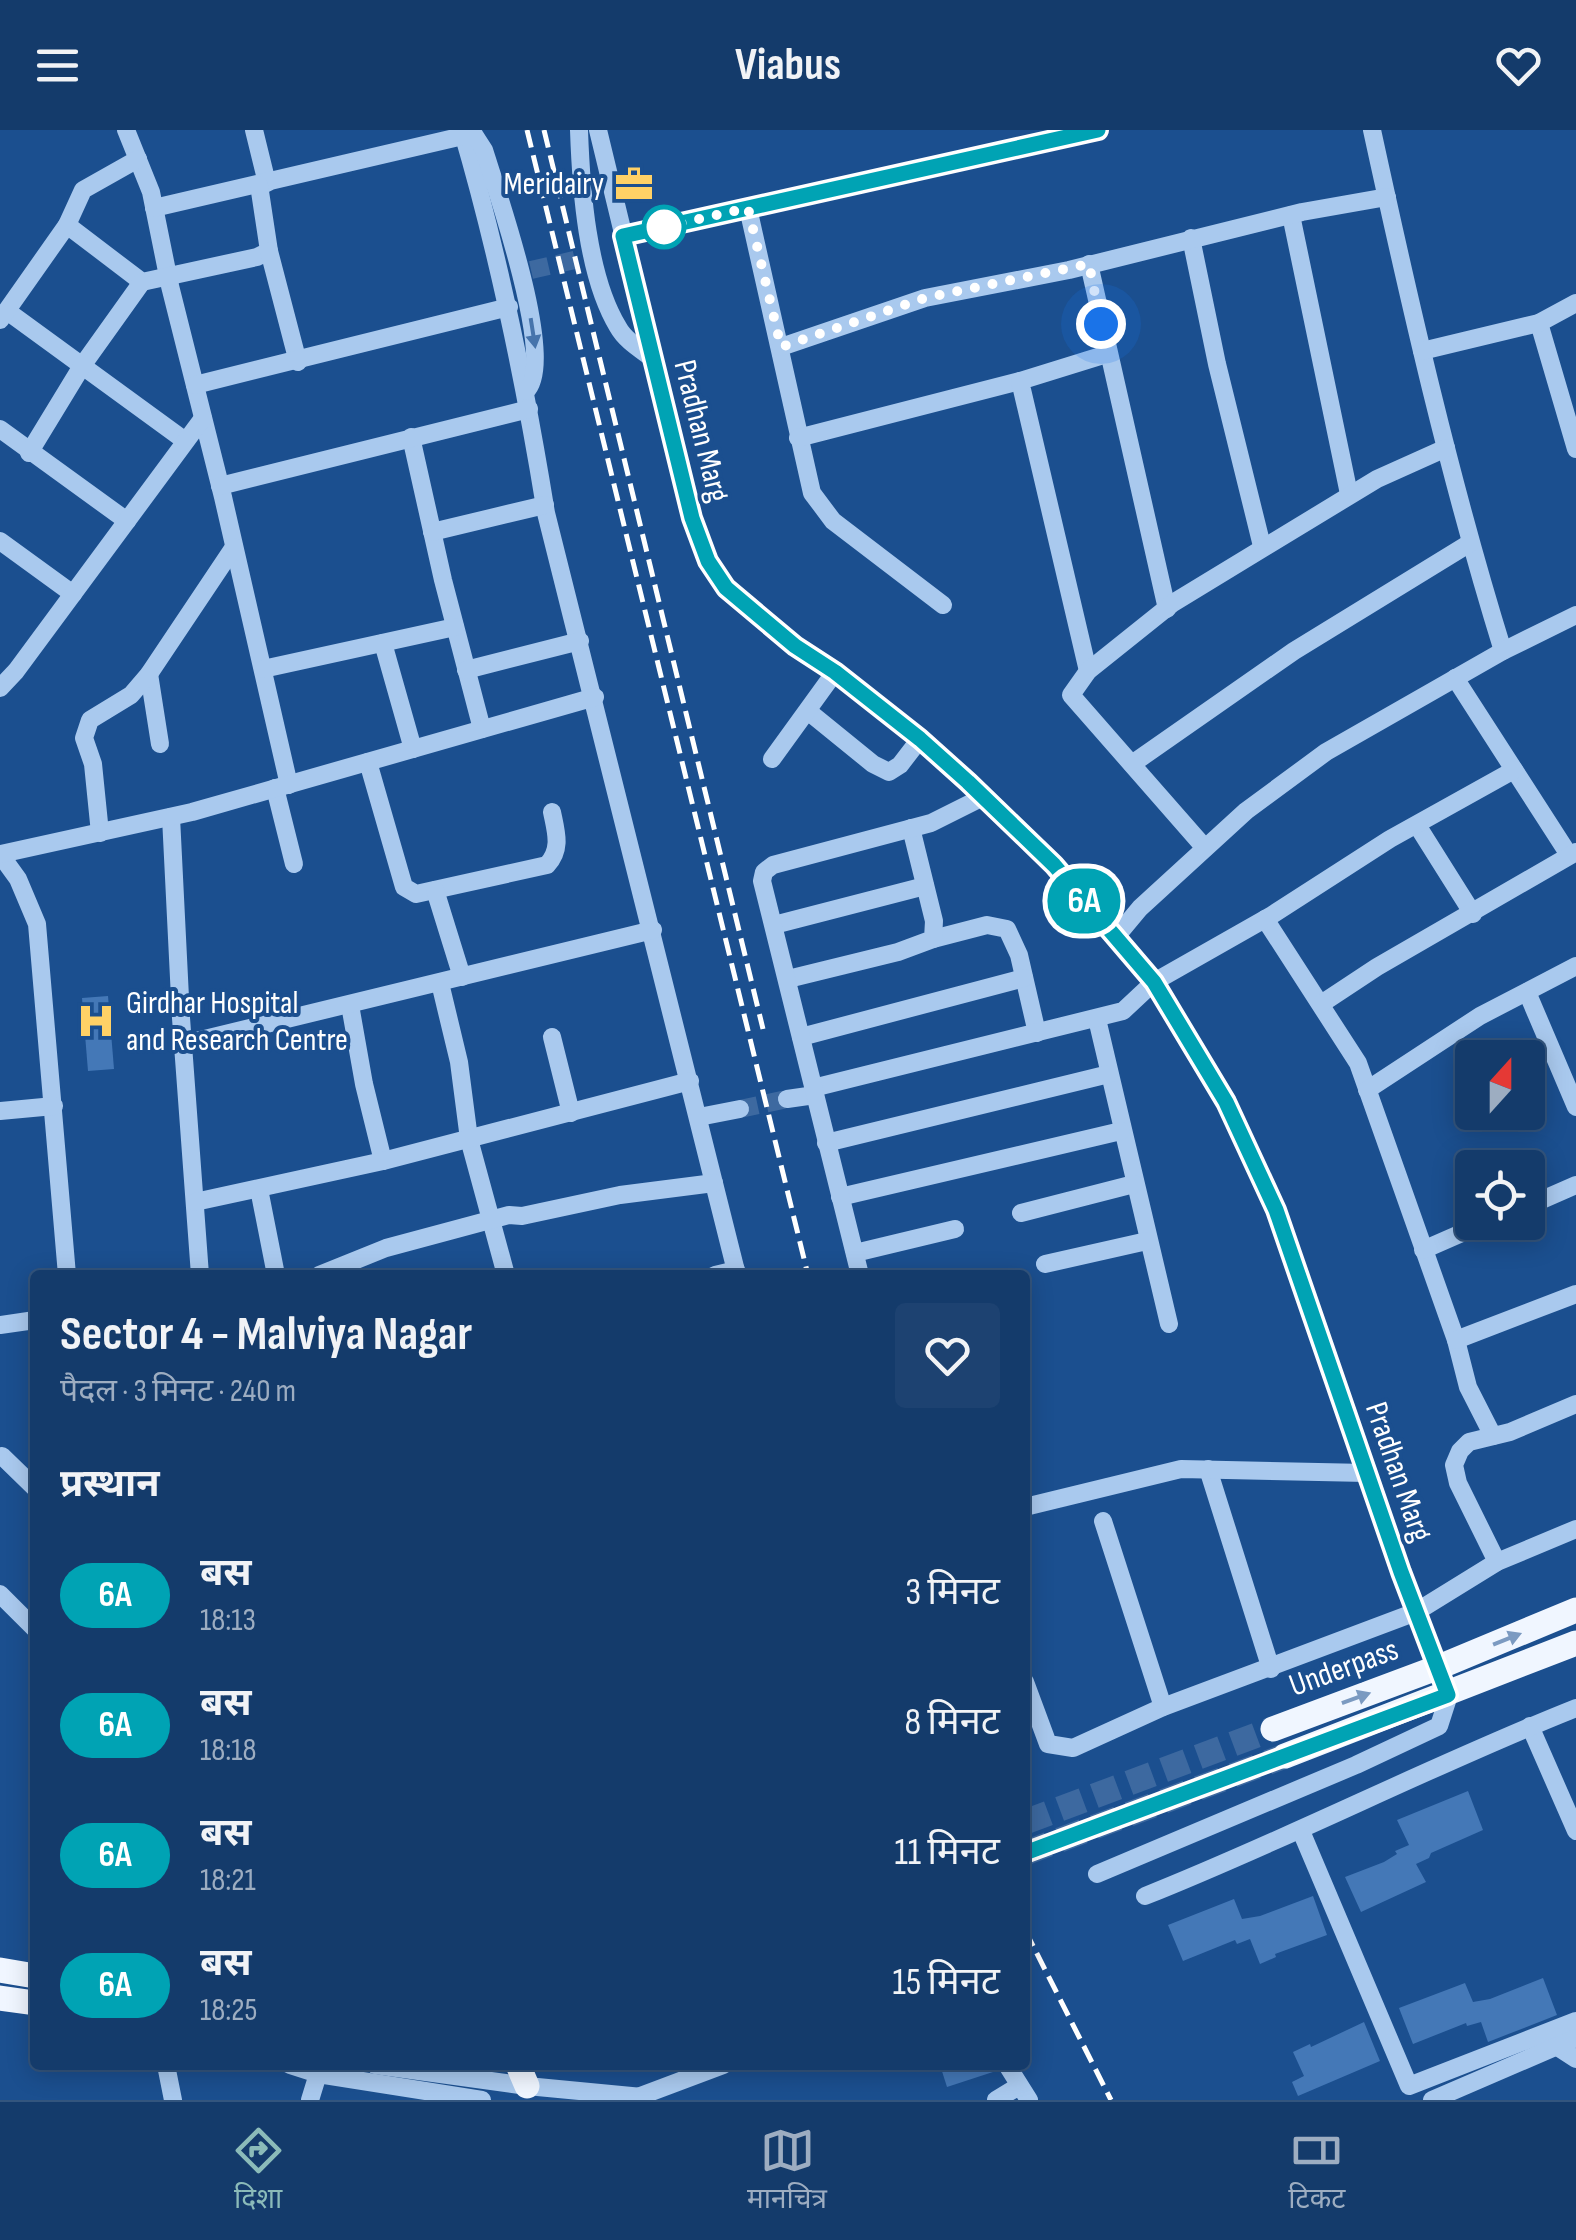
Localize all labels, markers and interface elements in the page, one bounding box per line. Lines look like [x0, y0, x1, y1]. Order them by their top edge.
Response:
icon: menu [30, 38, 85, 93]
text: Viabus [735, 38, 841, 93]
icon: heart [1491, 38, 1546, 93]
office icon: Meridairy [613, 163, 655, 205]
place label: Meridairy [504, 165, 604, 204]
unlabelled marker [643, 206, 685, 248]
your location [1076, 299, 1126, 349]
one-way arrow [525, 318, 541, 349]
street label: Pradhan Marg [665, 356, 737, 506]
line badge: 6A [1039, 868, 1129, 934]
text: 6A [1067, 880, 1101, 923]
place label: Girdhar Hospital and Research Centre [126, 984, 348, 1060]
hospital icon: Girdhar Hospital and Research Centre [75, 1000, 117, 1042]
north arrow [1455, 1040, 1545, 1130]
map controls [1455, 1040, 1545, 1240]
button: locate [1455, 1150, 1545, 1240]
button: heart [895, 1303, 1000, 1408]
text: Sector 4 - Malviya Nagar [60, 1306, 472, 1363]
text: पैदल · 3 मिनट · 240 m [60, 1372, 296, 1411]
street label: Pradhan Marg [1356, 1397, 1440, 1547]
text: प्रस्थान [60, 1462, 160, 1507]
text: बस [200, 1551, 252, 1596]
text: 3 मिनट [905, 1570, 1000, 1615]
text: 6A [98, 1574, 132, 1617]
text: 18:13 [200, 1601, 256, 1640]
street label: Underpass [1284, 1630, 1404, 1706]
one-way arrow [1492, 1630, 1522, 1646]
text: बस [200, 1681, 252, 1726]
one-way arrow [1341, 1690, 1371, 1705]
text: 8 मिनट [905, 1700, 1000, 1745]
text: 6A [98, 1704, 132, 1747]
text: 18:18 [200, 1731, 256, 1770]
text: बस [200, 1811, 252, 1856]
text: 11 मिनट [895, 1830, 1000, 1875]
text: 6A [98, 1834, 132, 1877]
text: 18:21 [200, 1861, 256, 1900]
text: बस [200, 1941, 252, 1986]
text: 15 मिनट [893, 1960, 1000, 2005]
text: 6A [98, 1964, 132, 2007]
text: 18:25 [200, 1991, 257, 2030]
tab: दिशा [231, 2123, 286, 2219]
tab: मानचित्र [747, 2123, 827, 2219]
tab: टिकट [1288, 2123, 1345, 2219]

